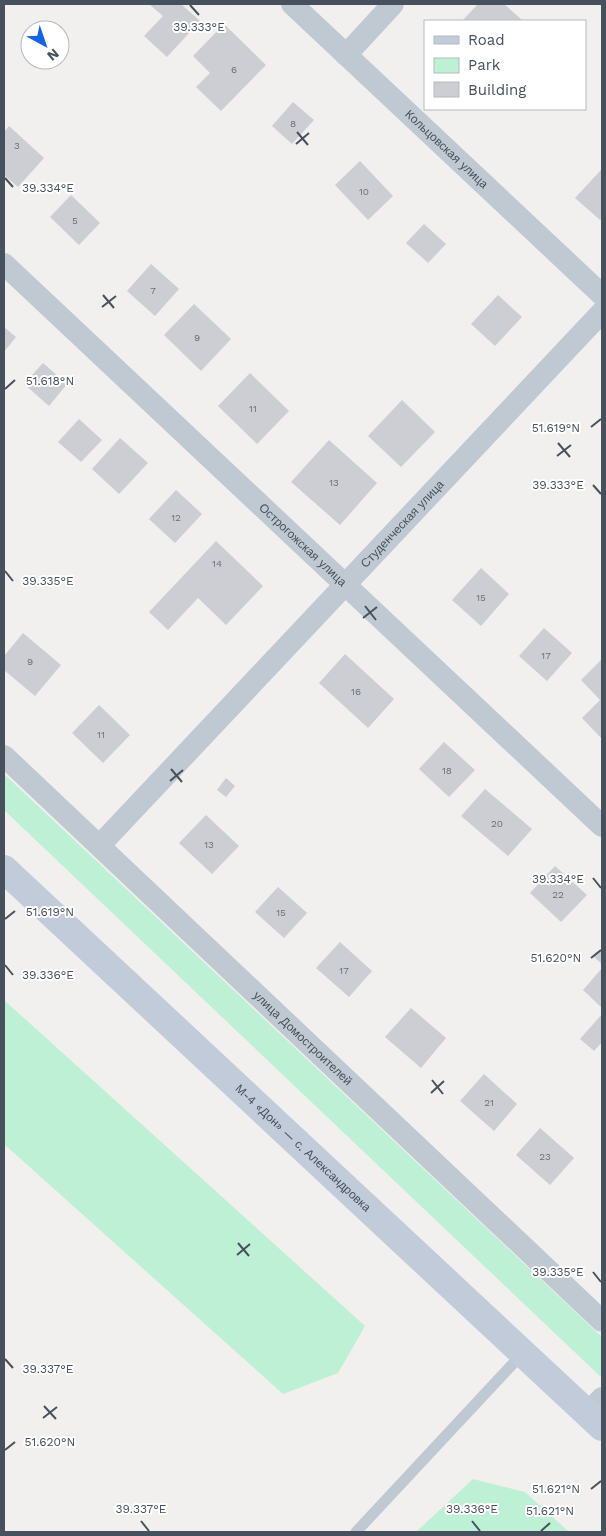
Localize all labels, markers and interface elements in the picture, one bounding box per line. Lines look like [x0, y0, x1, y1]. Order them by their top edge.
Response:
north arrow [20, 20, 70, 70]
text: 39.333°E [173, 20, 225, 34]
legend [424, 20, 586, 110]
text: Road [468, 31, 505, 49]
text: N [44, 45, 62, 64]
text: Park [468, 56, 501, 74]
house number: 6 [231, 64, 237, 75]
text: Building [468, 81, 526, 99]
street label: Кольцовская улица [402, 107, 491, 191]
house number: 8 [290, 118, 296, 129]
house number: 3 [14, 140, 20, 151]
text: 39.334°E [22, 181, 74, 195]
house number: 10 [359, 186, 369, 197]
house number: 5 [72, 215, 78, 226]
house number: 7 [150, 285, 156, 296]
house number: 9 [194, 332, 200, 343]
text: 51.618°N [26, 374, 74, 388]
house number: 11 [249, 403, 257, 414]
text: 51.619°N [532, 421, 580, 435]
house number: 13 [329, 477, 339, 488]
street label: Студенческая улица [358, 477, 447, 571]
text: 39.333°E [532, 478, 584, 492]
street label: Острогожская улица [256, 500, 350, 589]
house number: 12 [171, 512, 181, 523]
house number: 14 [212, 558, 222, 569]
text: 39.335°E [22, 574, 74, 588]
house number: 15 [476, 592, 486, 603]
house number: 17 [541, 650, 551, 661]
house number: 9 [27, 656, 33, 667]
house number: 16 [351, 686, 361, 697]
house number: 11 [97, 729, 105, 740]
house number: 18 [442, 765, 452, 776]
house number: 20 [491, 818, 503, 829]
house number: 13 [204, 839, 214, 850]
text: 39.334°E [532, 872, 584, 886]
house number: 22 [552, 889, 564, 900]
text: 51.619°N [26, 905, 74, 919]
house number: 15 [276, 907, 286, 918]
text: 51.620°N [531, 951, 581, 965]
house number: 17 [339, 965, 349, 976]
text: 39.336°E [22, 968, 74, 982]
street label: улица Домостроителей [250, 988, 355, 1088]
street label: М-4 «Дон» — с. Александровка [232, 1081, 374, 1215]
house number: 21 [484, 1097, 494, 1108]
house number: 23 [539, 1151, 551, 1162]
text: 39.335°E [532, 1265, 584, 1279]
text: 39.337°E [23, 1362, 74, 1376]
text: 51.620°N [25, 1435, 75, 1449]
text: 51.621°N [532, 1482, 580, 1496]
text: 39.337°E [116, 1502, 167, 1516]
text: 39.336°E [446, 1502, 498, 1516]
text: 51.621°N [526, 1504, 574, 1518]

